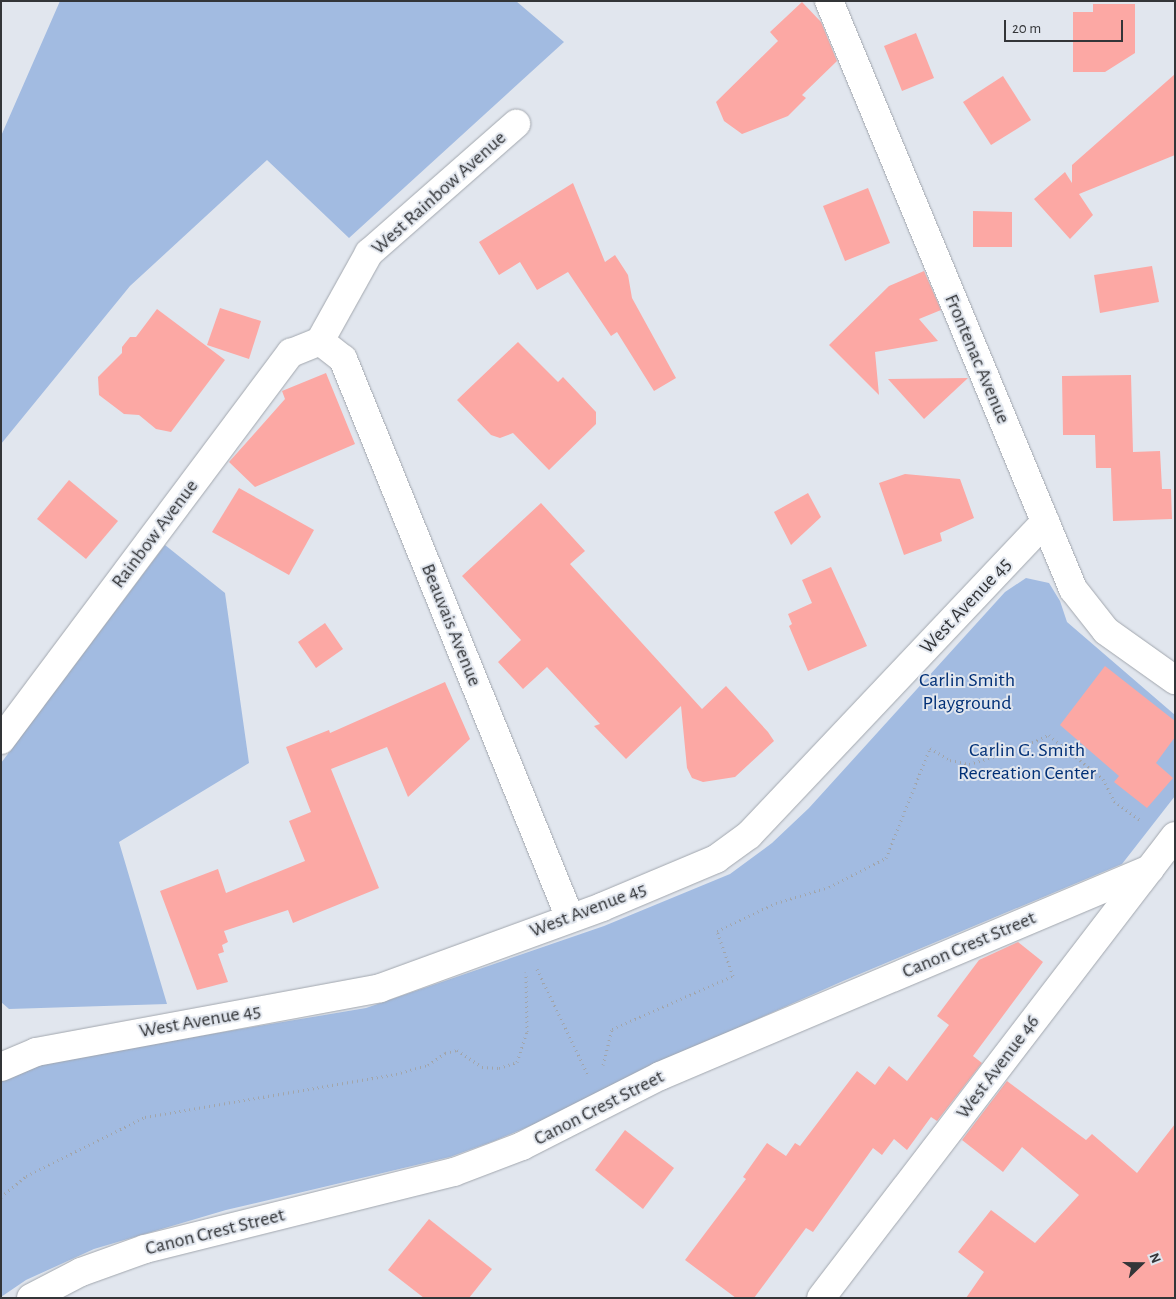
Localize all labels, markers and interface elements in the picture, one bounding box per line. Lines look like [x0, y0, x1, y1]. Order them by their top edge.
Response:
scale bar [1006, 10, 1125, 42]
text: 20 m [1012, 21, 1041, 36]
street label: West Rainbow Avenue [367, 126, 511, 260]
street label: Frontenac Avenue [939, 291, 1015, 427]
street label: Rainbow Avenue [106, 475, 204, 593]
street label: West Avenue 45 [915, 553, 1017, 659]
street label: Beauvais Avenue [415, 560, 487, 690]
park label: Carlin Smith Playground [919, 669, 1015, 716]
park label: Carlin G. Smith Recreation Center [958, 738, 1096, 785]
street label: West Avenue 45 [526, 877, 650, 943]
street label: Canon Crest Street [899, 906, 1039, 984]
street label: West Avenue 45 [137, 999, 263, 1043]
street label: West Avenue 46 [951, 1010, 1045, 1124]
street label: Canon Crest Street [530, 1065, 668, 1151]
street label: Canon Crest Street [143, 1203, 287, 1261]
north arrow [1116, 1239, 1166, 1289]
text: N [1147, 1251, 1163, 1266]

